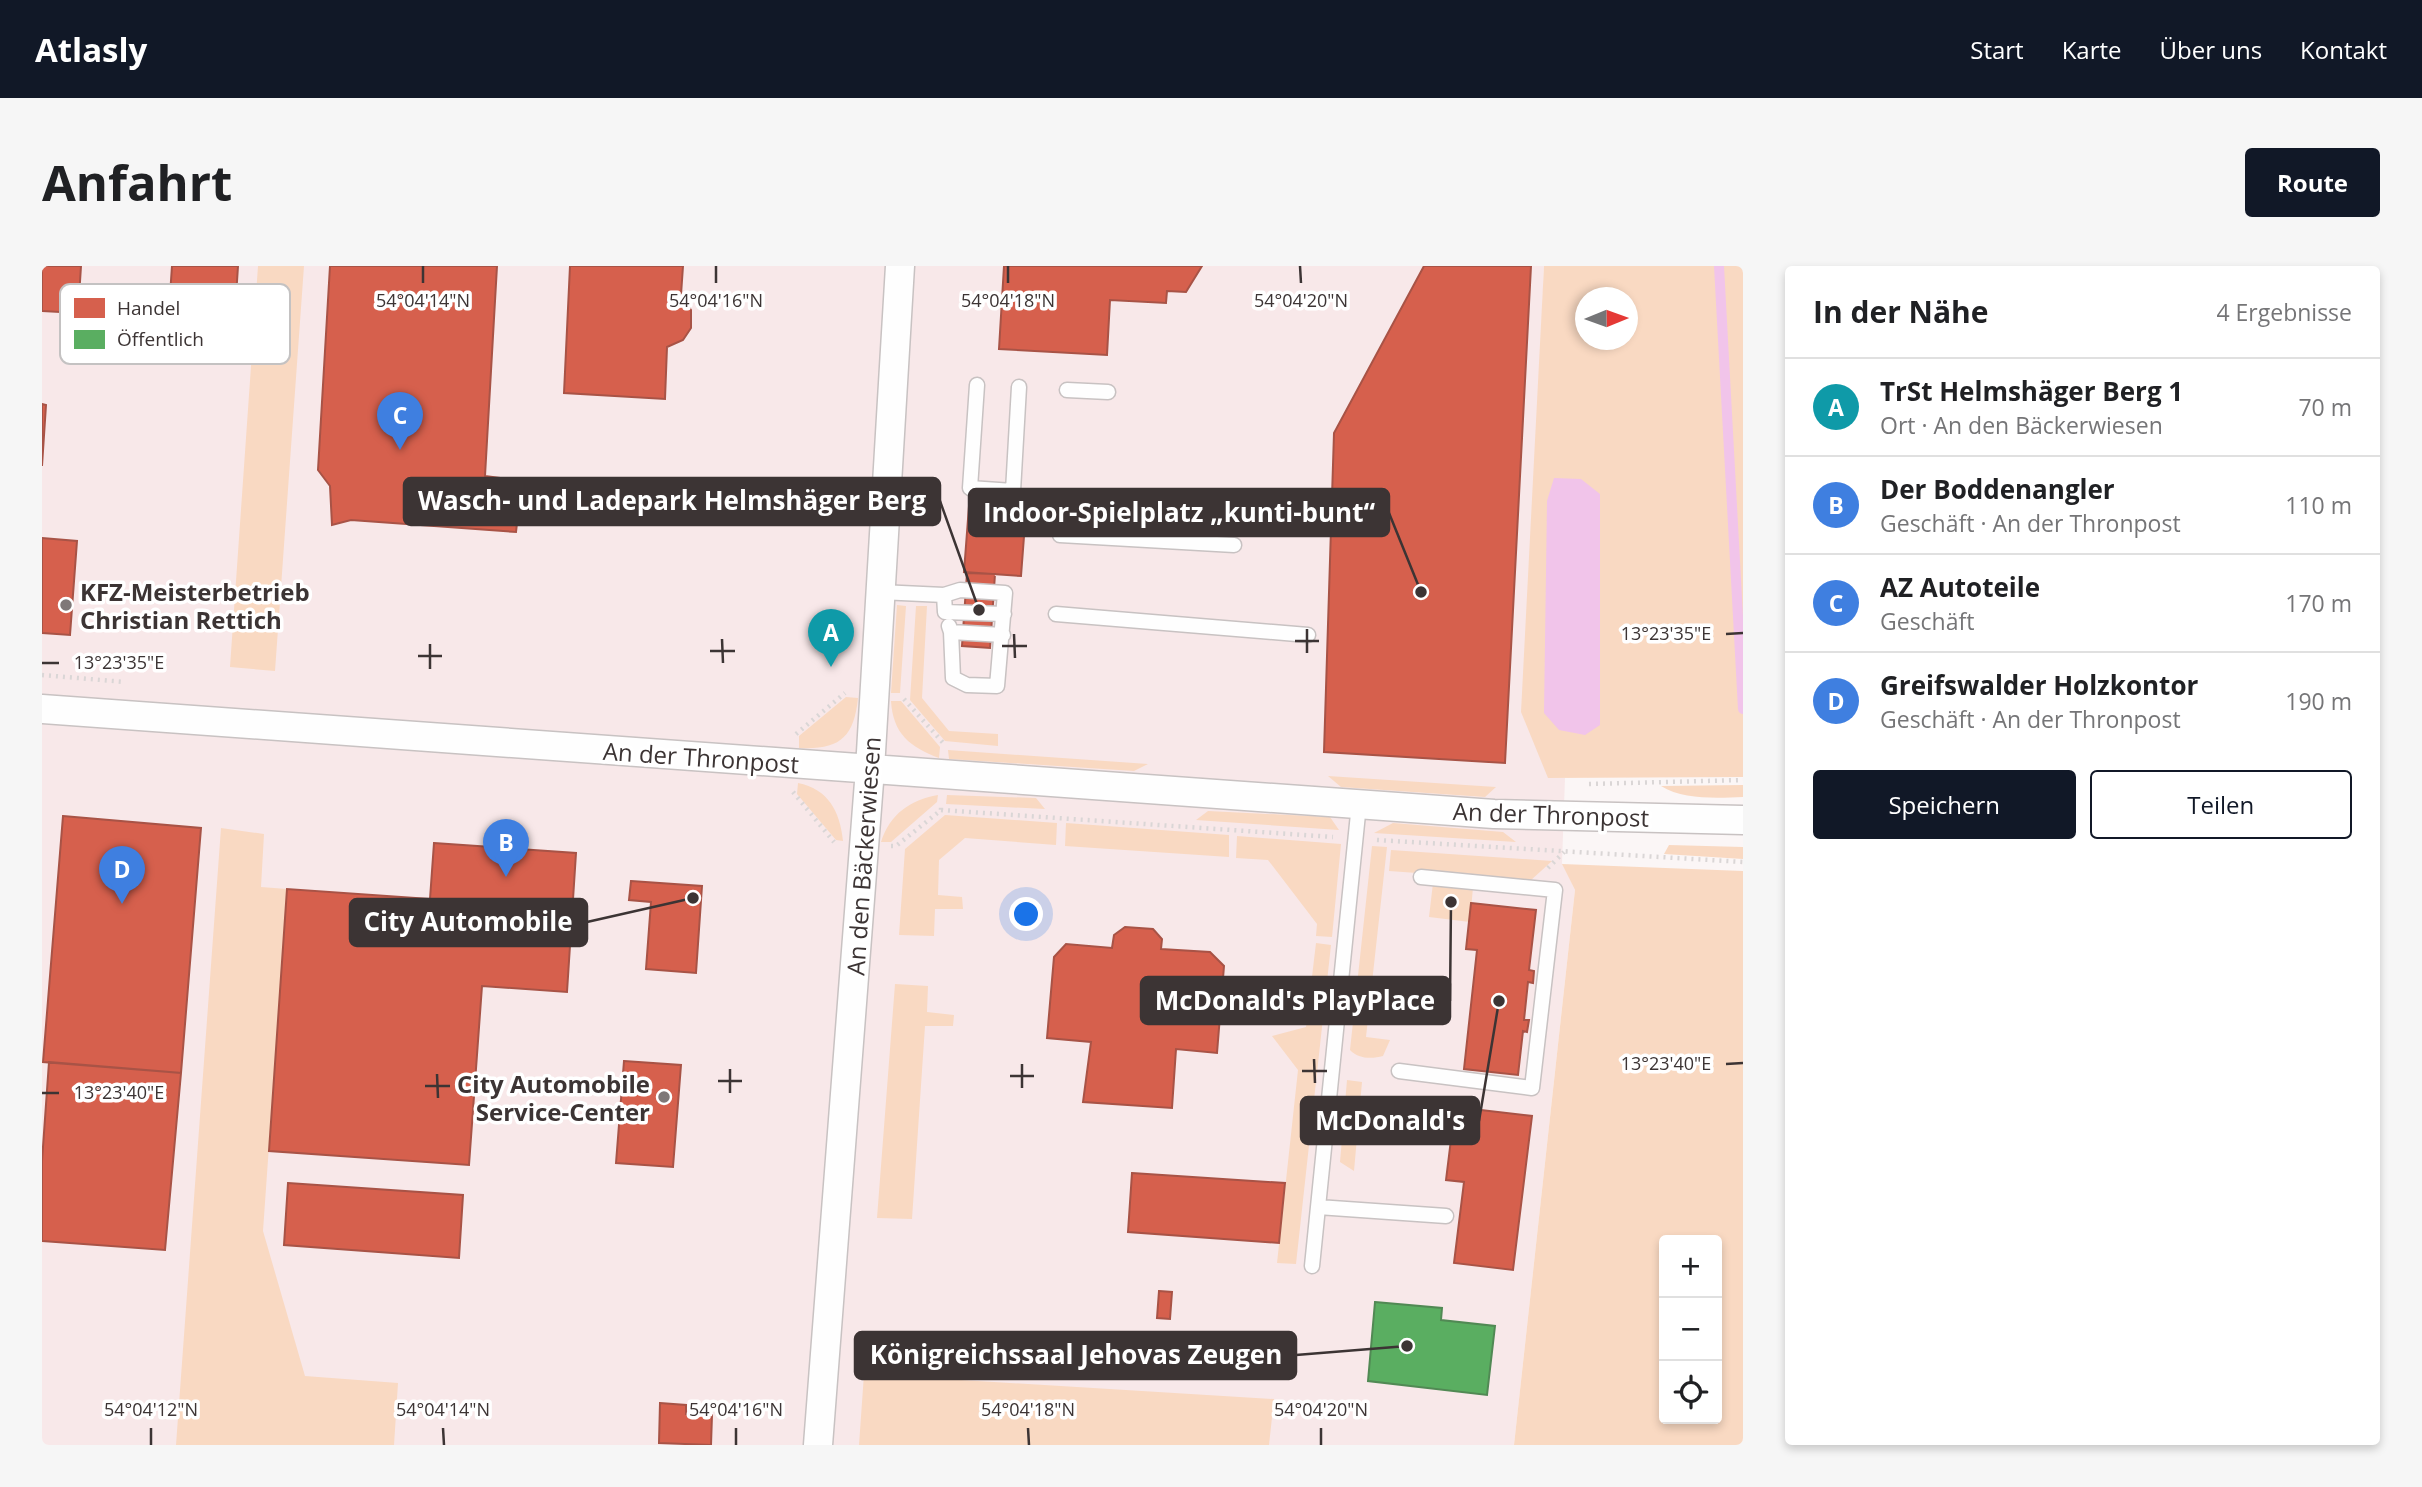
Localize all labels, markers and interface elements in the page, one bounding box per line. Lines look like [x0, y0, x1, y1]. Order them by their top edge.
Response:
text: Atlasly [35, 27, 147, 72]
text: Start [1970, 33, 2024, 66]
text: Karte [2062, 33, 2122, 66]
text: Über uns [2160, 33, 2262, 66]
text: Kontakt [2300, 33, 2387, 66]
button: Route [2245, 148, 2380, 217]
text: Anfahrt [42, 149, 232, 215]
legend [60, 284, 290, 364]
north arrow [1575, 287, 1638, 350]
text: 54°04'14"N [376, 288, 470, 312]
text: 54°04'16"N [669, 288, 763, 312]
text: 54°04'18"N [961, 288, 1055, 312]
text: 54°04'20"N [1254, 288, 1348, 312]
text: In der Nähe [1813, 291, 1989, 332]
text: Handel [117, 295, 180, 321]
text: 4 Ergebnisse [2216, 296, 2352, 328]
text: Öffentlich [117, 326, 204, 352]
text: TrSt Helmshäger Berg 1 [1880, 373, 2183, 409]
text: A [1828, 391, 1844, 423]
text: 70 m [2298, 391, 2352, 423]
pin: C [377, 392, 423, 450]
text: Ort · An den Bäckerwiesen [1880, 409, 2163, 441]
text: Der Boddenangler [1880, 471, 2115, 507]
callout: Wasch- und Ladepark Helmshäger Berg [404, 478, 940, 525]
text: Wasch- und Ladepark Helmshäger Berg [418, 482, 926, 518]
callout: Indoor-Spielplatz „kunti-bunt“ [969, 489, 1389, 536]
text: B [1828, 489, 1844, 521]
text: 110 m [2285, 489, 2352, 521]
text: Indoor-Spielplatz „kunti-bunt“ [983, 494, 1375, 530]
text: Geschäft · An der Thronpost [1880, 507, 2181, 539]
text: AZ Autoteile [1880, 569, 2040, 605]
place label: KFZ-Meisterbetrieb Christian Rettich [80, 575, 310, 636]
text: C [1829, 587, 1843, 619]
text: 170 m [2285, 587, 2352, 619]
marker: KFZ-Meisterbetrieb Christian Rettich [58, 597, 74, 613]
text: Geschäft [1880, 605, 1974, 637]
pin: A [808, 609, 854, 667]
text: 13°23'35"E [1621, 621, 1711, 645]
text: 13°23'35"E [74, 650, 164, 674]
text: Greifswalder Holzkontor [1880, 667, 2198, 703]
text: D [1827, 685, 1845, 717]
text: 190 m [2285, 685, 2352, 717]
text: Geschäft · An der Thronpost [1880, 703, 2181, 735]
street label: An der Thronpost [602, 734, 800, 780]
street label: An den Bäckerwiesen [838, 736, 888, 976]
button: Speichern [1813, 770, 2076, 839]
button: Teilen [2090, 770, 2352, 839]
street label: An der Thronpost [1452, 794, 1650, 834]
pin: B [483, 819, 529, 877]
pin: D [99, 846, 145, 904]
your location [1009, 897, 1043, 931]
callout: City Automobile [350, 899, 587, 946]
text: City Automobile [363, 903, 573, 939]
callout: McDonald's PlayPlace [1141, 977, 1450, 1024]
text: McDonald's PlayPlace [1155, 982, 1435, 1018]
text: 13°23'40"E [1621, 1051, 1711, 1075]
place label: City Automobile Service-Center [457, 1067, 650, 1128]
text: 13°23'40"E [74, 1080, 164, 1104]
marker: City Automobile Service-Center [656, 1089, 672, 1105]
callout: McDonald's [1301, 1097, 1479, 1144]
text: McDonald's [1315, 1102, 1465, 1138]
map controls [1659, 1235, 1722, 1424]
button: + [1659, 1235, 1722, 1298]
button: − [1659, 1298, 1722, 1361]
callout: Königreichssaal Jehovas Zeugen [855, 1332, 1296, 1379]
text: Königreichssaal Jehovas Zeugen [870, 1336, 1282, 1372]
button: locate [1659, 1361, 1722, 1424]
text: 54°04'12"N [104, 1397, 198, 1421]
text: 54°04'14"N [396, 1397, 490, 1421]
text: 54°04'16"N [689, 1397, 783, 1421]
text: 54°04'18"N [981, 1397, 1075, 1421]
text: 54°04'20"N [1274, 1397, 1368, 1421]

